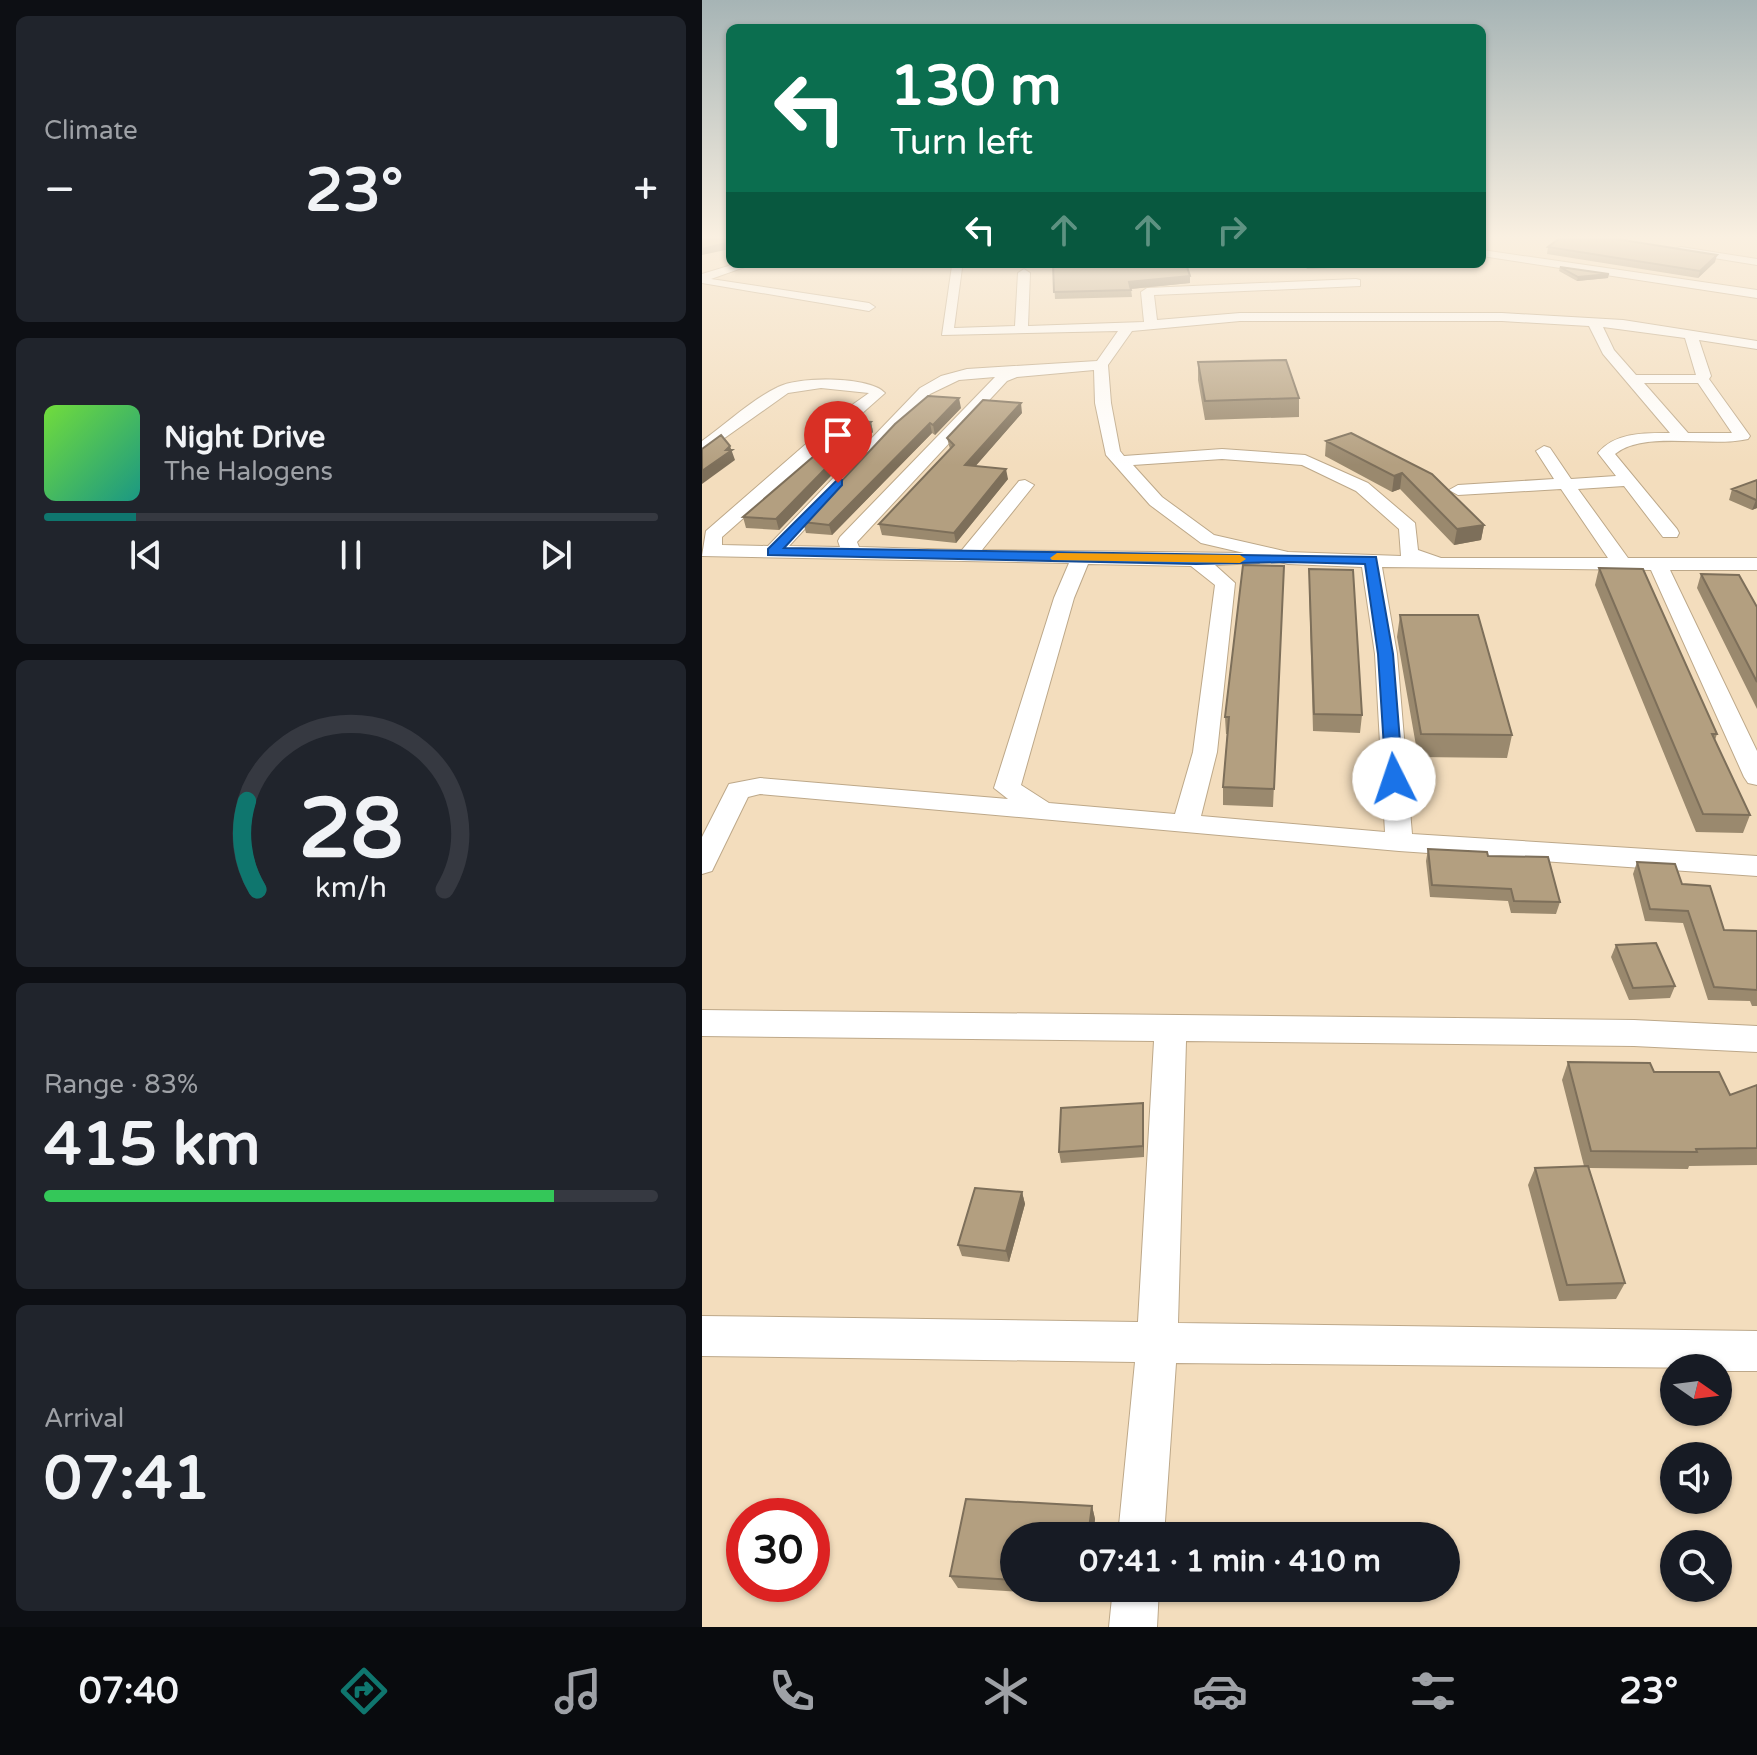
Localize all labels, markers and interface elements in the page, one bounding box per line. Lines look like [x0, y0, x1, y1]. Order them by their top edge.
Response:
text: 130 m [890, 53, 1061, 120]
icon: left [758, 56, 862, 160]
text: Climate [44, 115, 138, 146]
text: Turn left [890, 121, 1033, 164]
text: 23° [305, 155, 403, 227]
text: − [44, 164, 75, 217]
text: + [633, 164, 658, 217]
icon: left [958, 208, 1002, 252]
icon: ahead [1042, 208, 1086, 252]
icon: ahead [1126, 208, 1170, 252]
icon: right [1210, 208, 1254, 252]
pin [804, 401, 872, 483]
icon: arrive [816, 413, 860, 457]
text: Night Drive [164, 419, 325, 456]
text: The Halogens [164, 456, 333, 487]
icon: previous [124, 533, 168, 577]
icon: pause [329, 533, 373, 577]
icon: next [534, 533, 578, 577]
position arrow [1352, 737, 1436, 821]
text: 28 [299, 779, 403, 879]
text: km/h [315, 871, 387, 905]
text: Range · 83% [44, 1069, 198, 1100]
text: 415 km [44, 1109, 260, 1181]
north arrow [1660, 1354, 1732, 1426]
map controls [1660, 1354, 1732, 1602]
text: Arrival [44, 1403, 124, 1434]
button: sound [1660, 1442, 1732, 1514]
text: 07:41 [44, 1443, 210, 1515]
speed limit sign: 30 [726, 1498, 830, 1602]
button: search [1660, 1530, 1732, 1602]
text: 07:41 · 1 min · 410 m [1079, 1543, 1381, 1580]
icon: directions [336, 1663, 392, 1719]
icon: music [550, 1663, 606, 1719]
icon: phone [764, 1663, 820, 1719]
icon: climate [978, 1663, 1034, 1719]
icon: car [1192, 1663, 1248, 1719]
icon: filters [1405, 1663, 1461, 1719]
text: 07:40 [79, 1670, 179, 1713]
text: 23° [1619, 1670, 1678, 1713]

